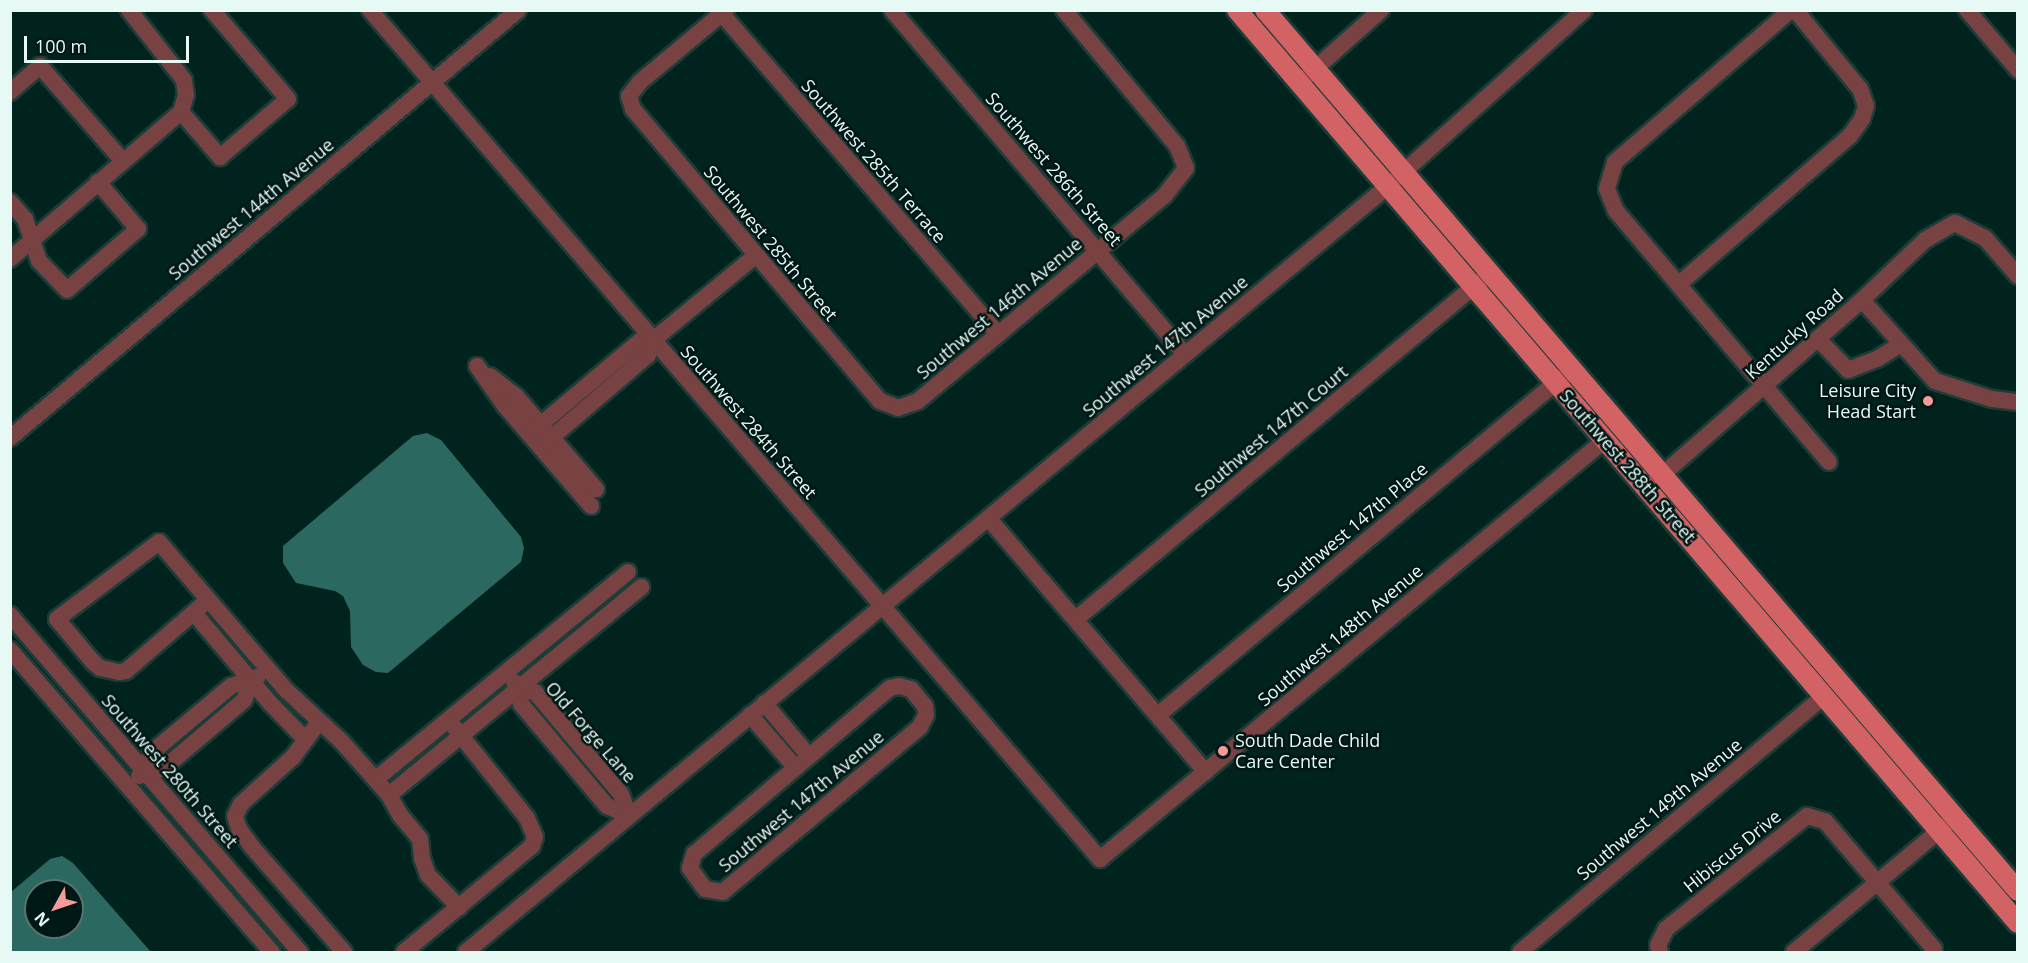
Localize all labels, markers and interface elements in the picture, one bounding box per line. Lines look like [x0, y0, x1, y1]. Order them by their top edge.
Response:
scale bar [27, 24, 192, 62]
text: 100 m [35, 34, 87, 58]
street label: Southwest 285th Terrace [797, 75, 951, 247]
street label: Southwest 286th Street [981, 88, 1127, 250]
street label: Southwest 144th Avenue [164, 134, 338, 284]
street label: Southwest 285th Street [700, 161, 842, 325]
street label: Southwest 146th Avenue [912, 233, 1086, 383]
street label: Southwest 147th Avenue [1078, 271, 1252, 421]
street label: Kentucky Road [1741, 284, 1847, 384]
street label: Southwest 284th Street [676, 341, 822, 503]
street label: Southwest 147th Court [1190, 361, 1352, 501]
place label: Leisure City Head Start [1819, 380, 1916, 422]
street label: Southwest 288th Street [1555, 385, 1701, 547]
marker: Leisure City Head Start [1921, 394, 1935, 408]
street label: Southwest 147th Place [1272, 458, 1432, 596]
street label: Southwest 148th Avenue [1253, 560, 1427, 710]
street label: Old Forge Lane [541, 677, 641, 787]
street label: Southwest 280th Street [97, 690, 243, 852]
street label: Southwest 147th Avenue [714, 726, 888, 876]
place label: South Dade Child Care Center [1235, 730, 1380, 772]
street label: Southwest 149th Avenue [1572, 734, 1746, 884]
marker: South Dade Child Care Center [1216, 744, 1230, 758]
street label: Hibiscus Drive [1679, 805, 1785, 897]
north arrow [24, 879, 84, 939]
text: N [29, 907, 54, 931]

